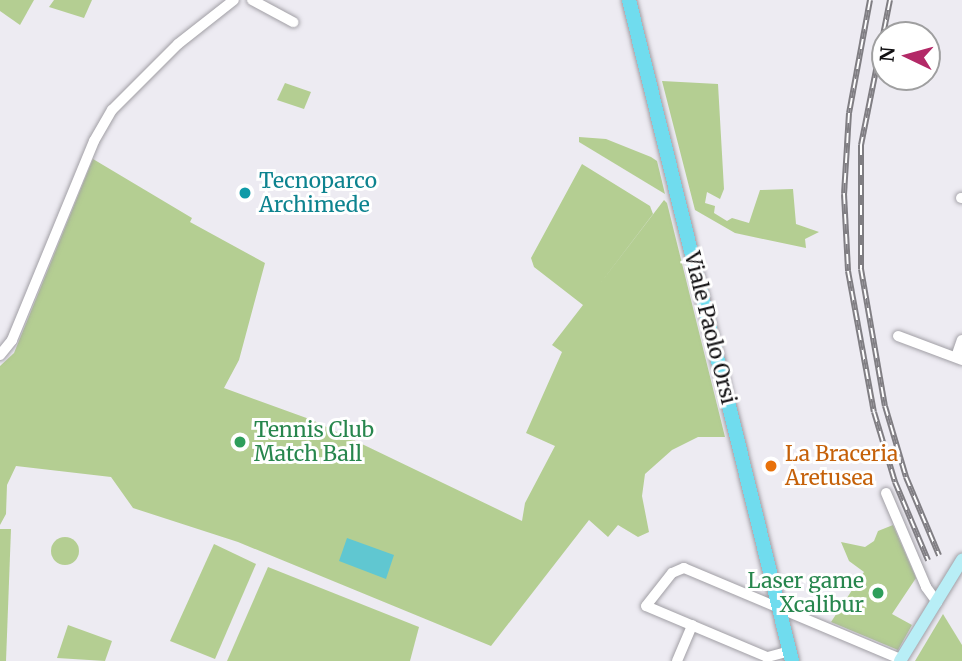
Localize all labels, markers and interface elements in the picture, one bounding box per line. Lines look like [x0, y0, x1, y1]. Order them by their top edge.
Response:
north arrow [871, 21, 941, 91]
text: N [874, 46, 900, 63]
place label: Tecnoparco Archimede [259, 168, 377, 218]
marker: Tecnoparco Archimede [237, 185, 253, 201]
street label: Viale Paolo Orsi [679, 249, 741, 407]
place label: Tennis Club Match Ball [254, 417, 374, 467]
marker: Tennis Club Match Ball [232, 434, 248, 450]
place label: La Braceria Aretusea [785, 441, 898, 491]
marker: La Braceria Aretusea [763, 458, 779, 474]
place label: Laser game Xcalibur [748, 568, 864, 618]
marker: Laser game Xcalibur [870, 585, 886, 601]

